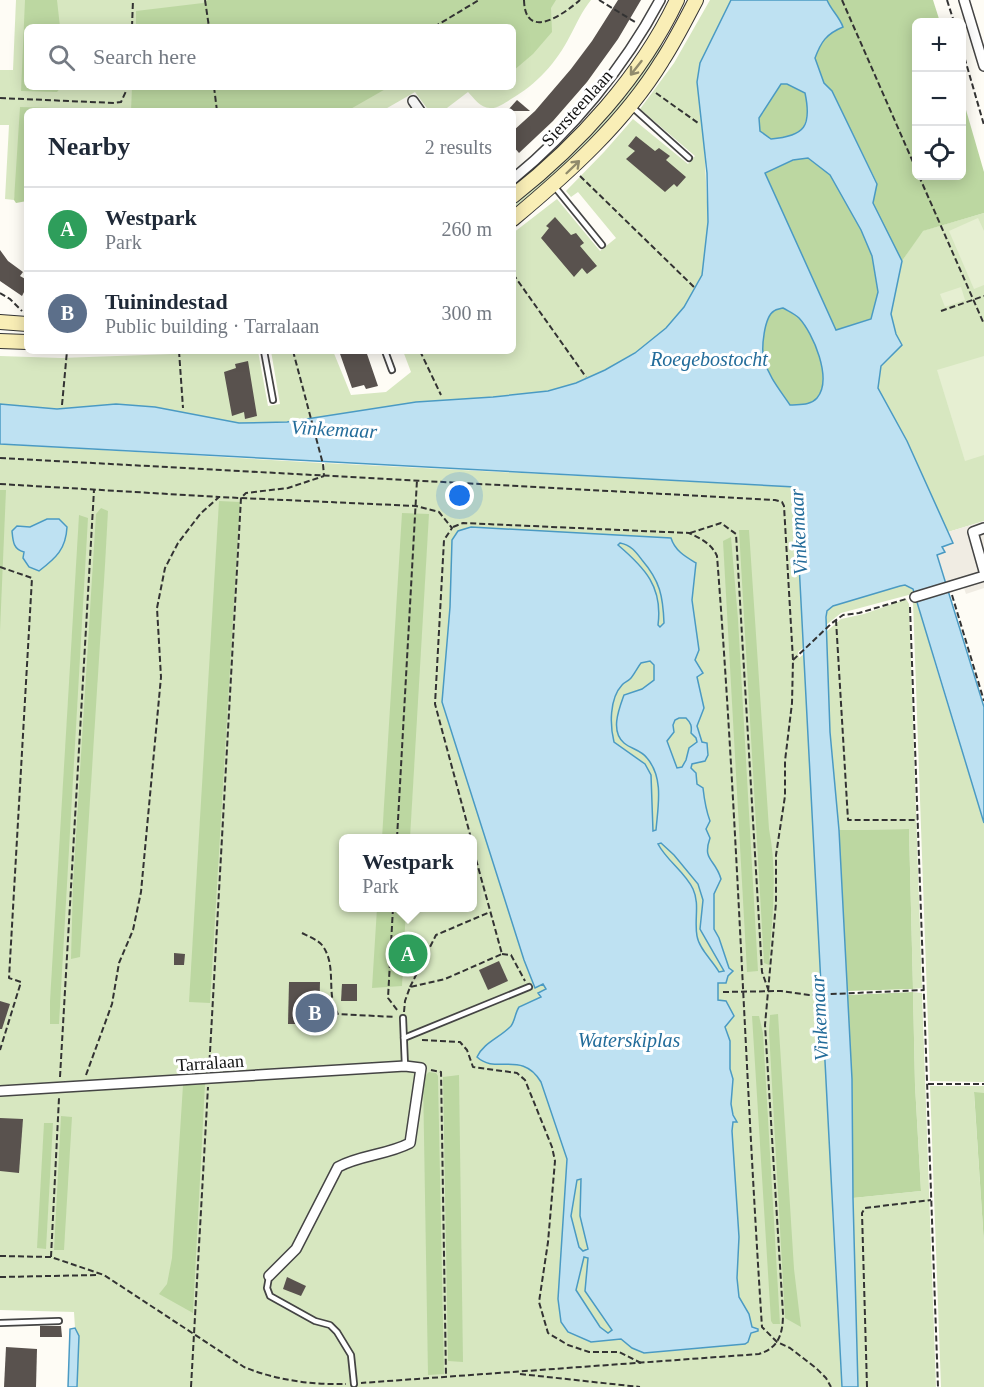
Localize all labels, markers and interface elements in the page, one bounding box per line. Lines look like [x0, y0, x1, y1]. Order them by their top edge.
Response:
map controls [912, 18, 966, 180]
button: + [912, 18, 966, 72]
search box [24, 24, 516, 90]
icon: search [45, 41, 78, 74]
text: Search here [93, 44, 196, 69]
one-way arrow [630, 59, 642, 75]
street label: Siersteenlaan [537, 66, 617, 150]
button: − [912, 72, 966, 126]
button: locate [912, 126, 966, 180]
text: Nearby [48, 132, 130, 161]
text: 2 results [425, 136, 492, 158]
one-way arrow [565, 160, 580, 174]
text: Westpark [105, 205, 197, 230]
text: A [60, 218, 75, 240]
text: 260 m [441, 218, 492, 240]
text: Park [105, 231, 142, 253]
text: Tuinindestad [105, 289, 228, 314]
text: B [61, 302, 74, 324]
text: 300 m [441, 302, 492, 324]
text: Public building · Tarralaan [105, 315, 319, 337]
water label: Roegebostocht [649, 348, 768, 371]
water label: Vinkemaar [290, 416, 378, 442]
your location [445, 481, 474, 510]
water label: Vinkemaar [785, 488, 811, 576]
popup [339, 834, 477, 912]
text: Westpark [362, 849, 454, 874]
text: Park [362, 875, 399, 897]
pin: A [388, 932, 428, 976]
water label: Vinkemaar [806, 974, 832, 1062]
pin: B [296, 990, 334, 1036]
water label: Waterskiplas [578, 1029, 681, 1052]
street label: Tarralaan [176, 1051, 244, 1075]

